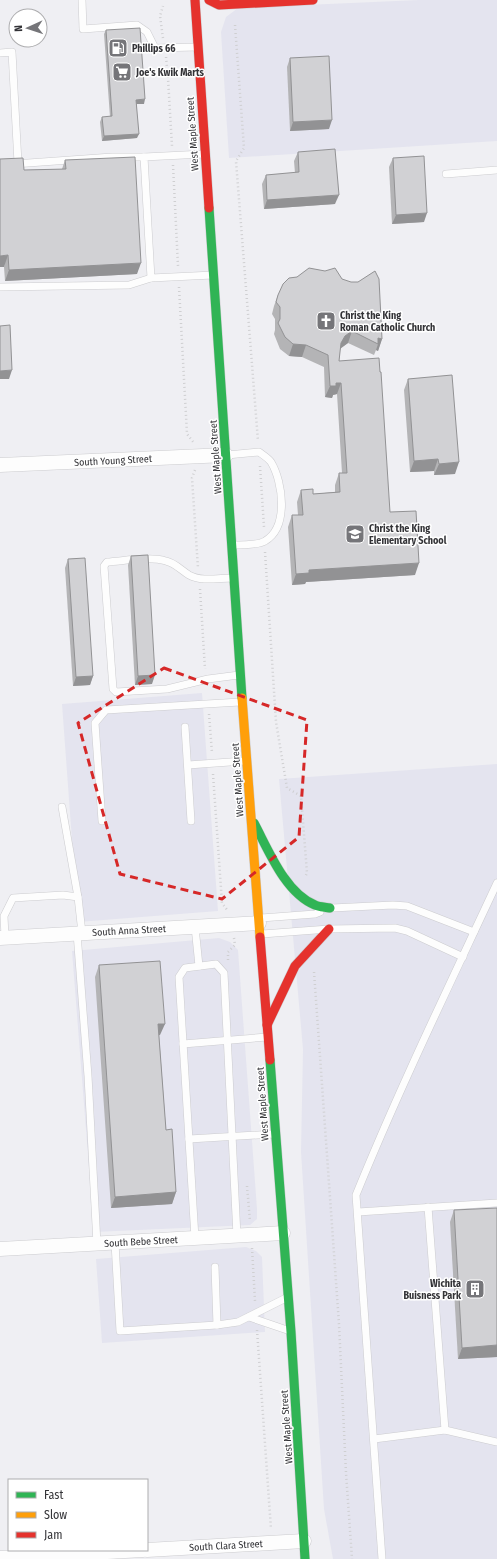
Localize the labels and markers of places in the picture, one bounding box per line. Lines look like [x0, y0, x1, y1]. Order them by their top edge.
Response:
fuel station icon: Phillips 66 [107, 37, 129, 59]
place label: Phillips 66 [132, 43, 175, 55]
supermarket icon: Joe's Kwik Marts [111, 61, 133, 83]
place label: Joe's Kwik Marts [135, 67, 205, 79]
church icon: Christ the King Roman Catholic Church [315, 310, 337, 332]
place label: Christ the King Roman Catholic Church [340, 310, 435, 334]
school or university icon: Christ the King Elementary School [344, 523, 366, 545]
place label: Christ the King Elementary School [369, 523, 447, 547]
place label: Wichita Buisness Park [403, 1278, 462, 1302]
building icon: Wichita Buisness Park [464, 1278, 486, 1300]

